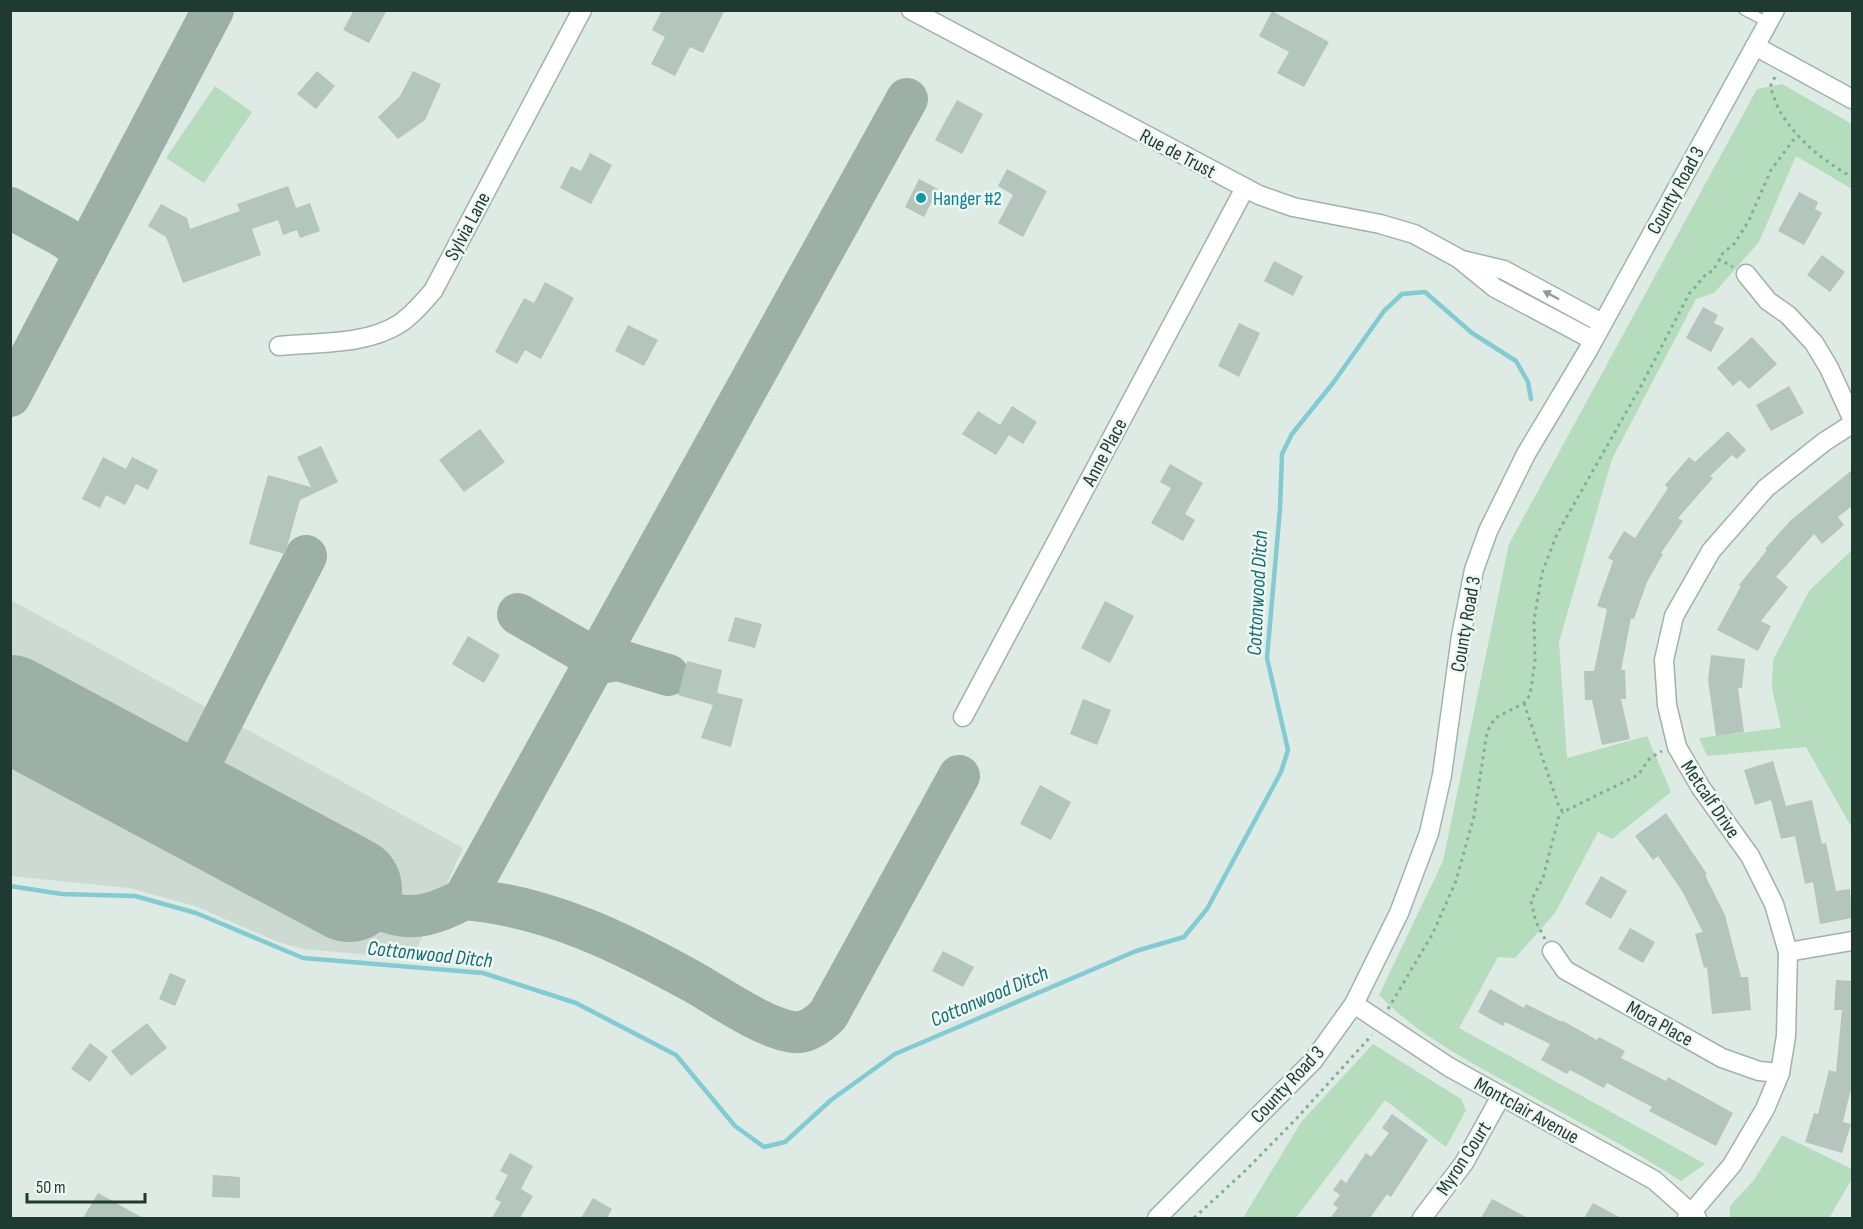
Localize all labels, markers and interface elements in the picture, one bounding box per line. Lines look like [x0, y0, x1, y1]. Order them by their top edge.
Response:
street label: Rue de Trust [1136, 124, 1220, 184]
street label: County Road 3 [1642, 142, 1710, 239]
place label: Hanger #2 [933, 187, 1002, 211]
street label: Sylvia Lane [440, 188, 496, 265]
marker: Hanger #2 [914, 191, 928, 205]
one-way arrow [1542, 290, 1559, 300]
street label: Anne Place [1077, 415, 1133, 491]
water label: Cottonwood Ditch [1242, 529, 1273, 656]
street label: County Road 3 [1446, 574, 1486, 674]
street label: Metcalf Drive [1675, 756, 1745, 843]
water label: Cottonwood Ditch [366, 935, 494, 974]
water label: Cottonwood Ditch [926, 960, 1052, 1033]
street label: Mora Place [1622, 996, 1697, 1052]
street label: County Road 3 [1246, 1041, 1330, 1128]
street label: Montclair Avenue [1470, 1072, 1583, 1149]
street label: Myron Court [1431, 1117, 1497, 1200]
scale bar [27, 1166, 146, 1204]
text: 50 m [36, 1177, 66, 1198]

